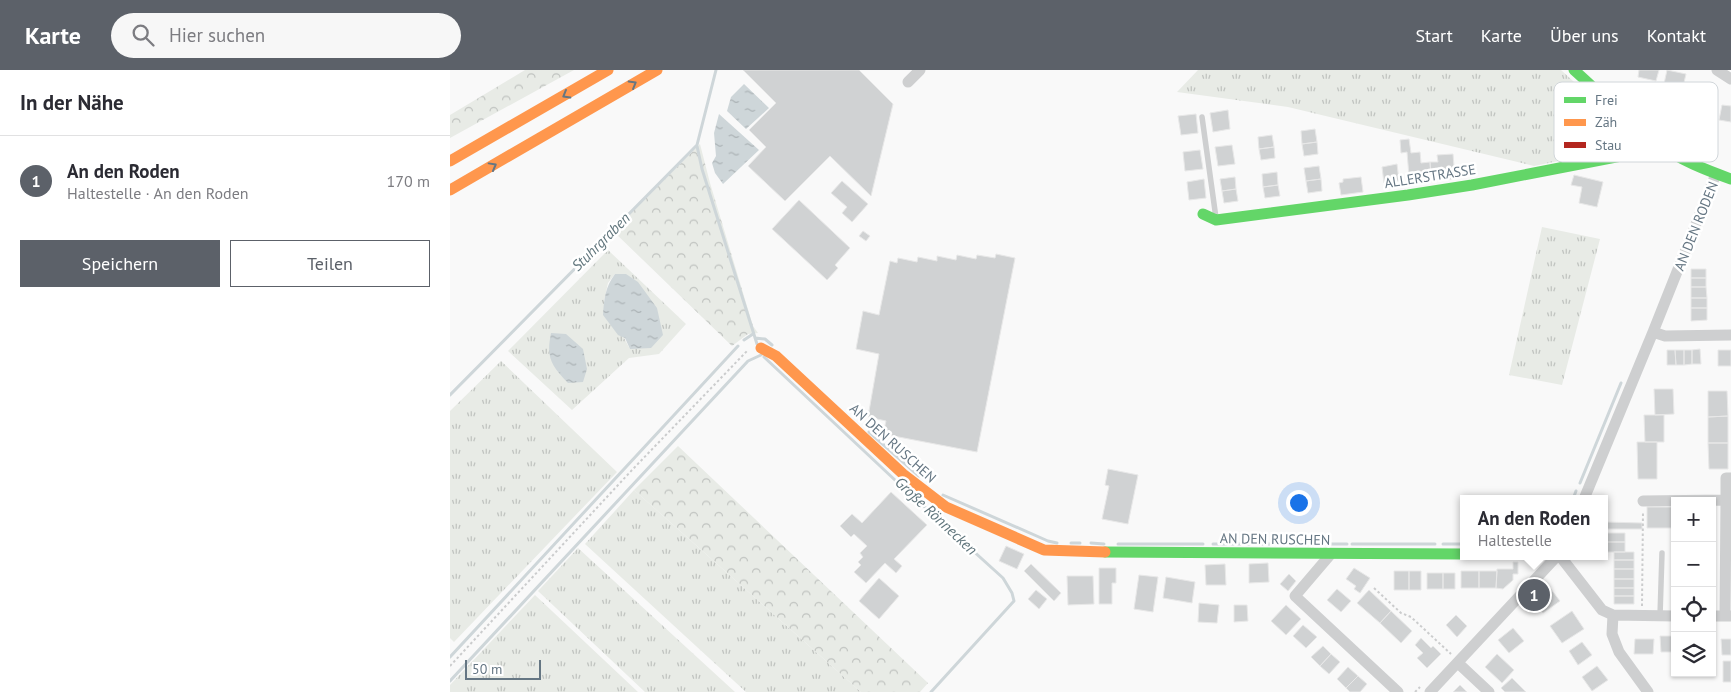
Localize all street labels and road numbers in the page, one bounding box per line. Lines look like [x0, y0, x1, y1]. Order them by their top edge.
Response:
street label: ALLERSTRASSE [1383, 160, 1477, 192]
street label: AN DEN RODEN [1670, 179, 1722, 273]
street label: AN DEN RUSCHEN [846, 399, 940, 487]
street label: AN DEN RUSCHEN [1220, 529, 1330, 549]

